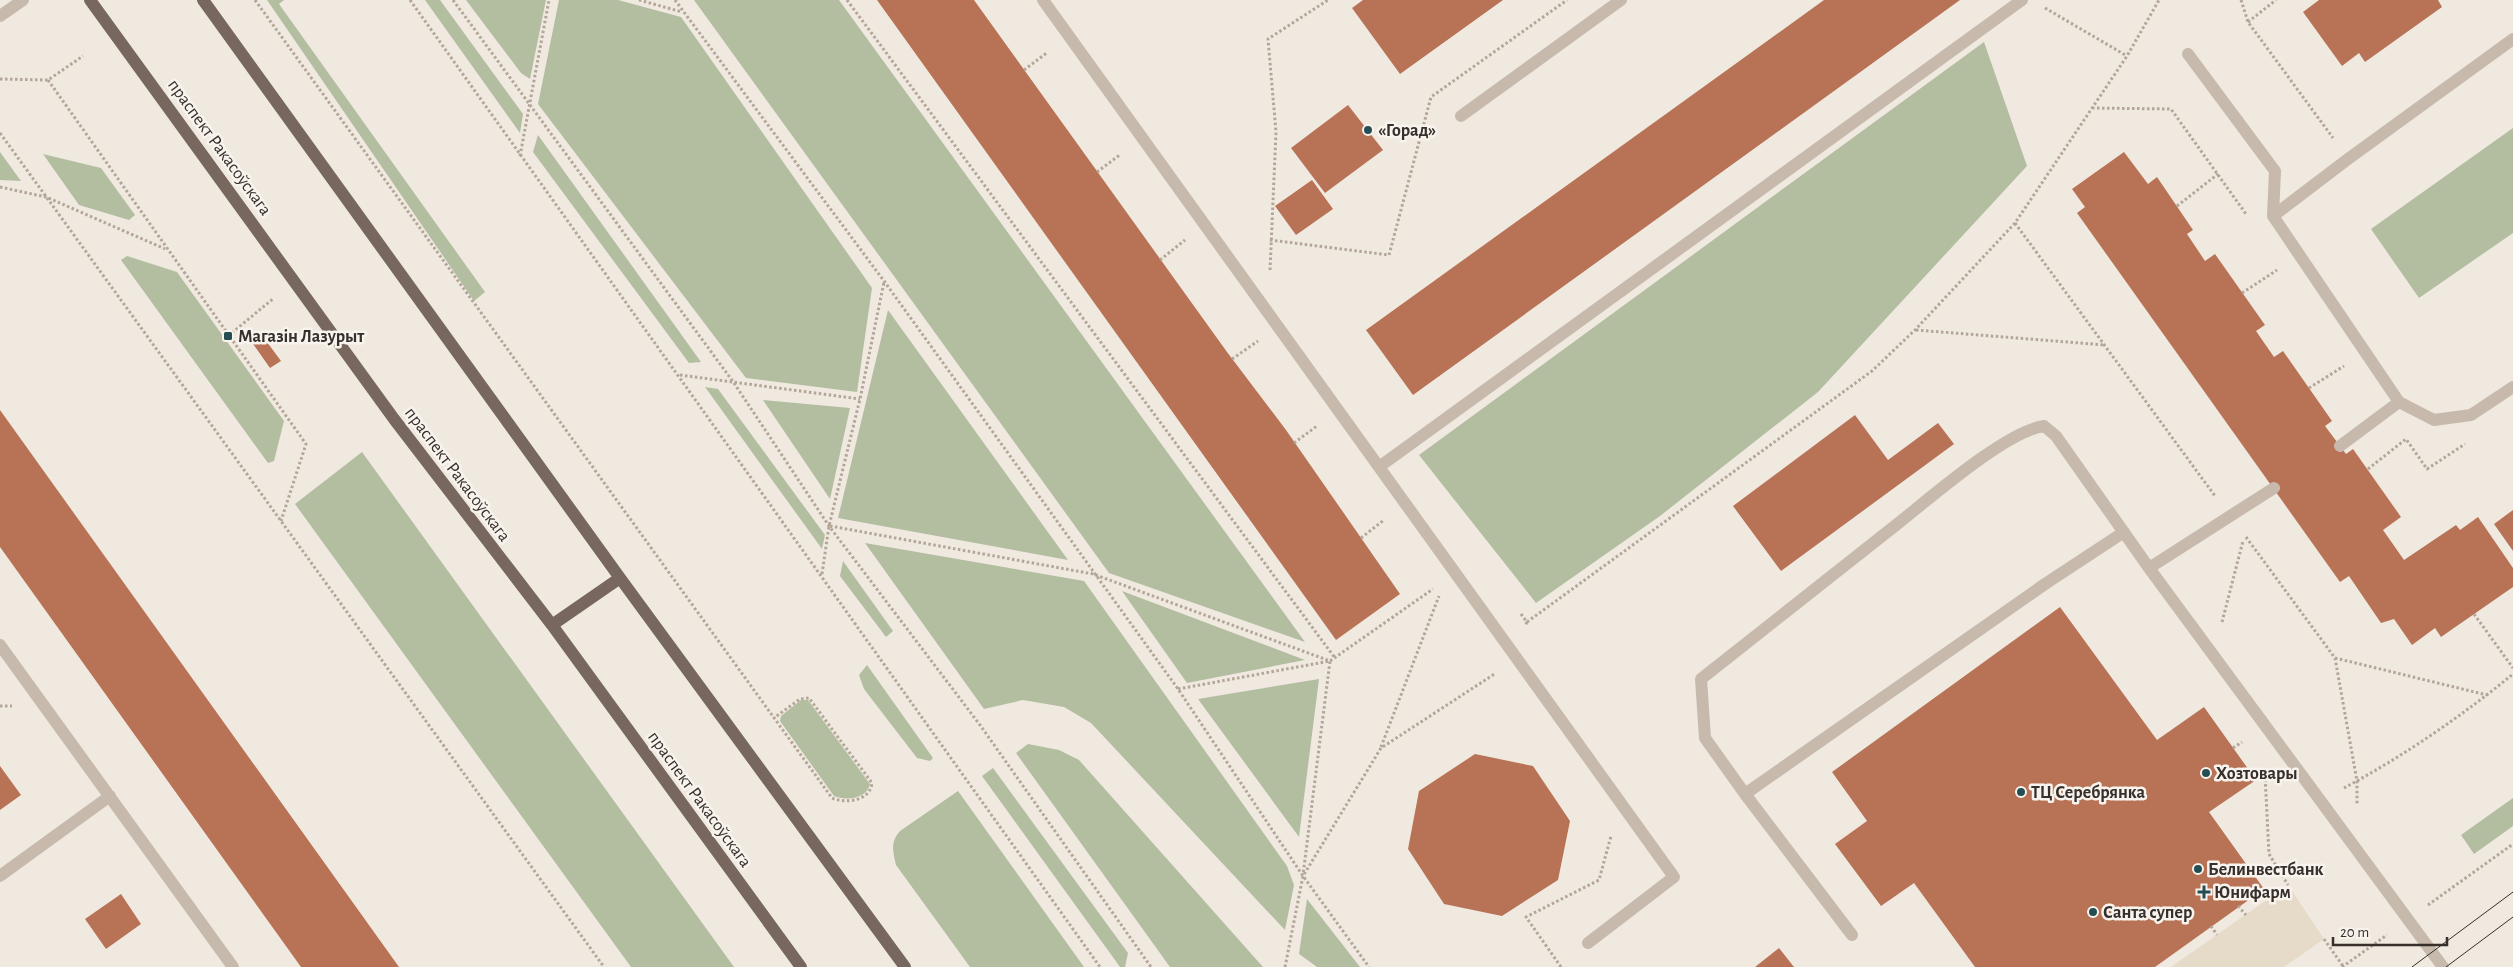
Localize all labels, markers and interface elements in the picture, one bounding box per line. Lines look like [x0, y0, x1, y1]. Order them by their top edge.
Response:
street label: праспект Ракасоўскага [164, 76, 274, 219]
place label: «Горад» [1378, 122, 1436, 140]
marker: «Горад» [1362, 124, 1374, 136]
place label: Магазін Лазурыт [238, 328, 365, 346]
marker: Магазін Лазурыт [222, 330, 234, 342]
street label: праспект Ракасоўскага [401, 404, 513, 545]
street label: праспект Ракасоўскага [644, 728, 754, 871]
place label: Хозтовары [2216, 765, 2298, 783]
marker: Хозтовары [2200, 767, 2212, 779]
place label: ТЦ Серебрянка [2031, 784, 2145, 802]
marker: ТЦ Серебрянка [2015, 786, 2027, 798]
place label: Белинвестбанк [2208, 861, 2324, 879]
marker: Белинвестбанк [2192, 863, 2204, 875]
place label: Юнифарм [2214, 884, 2291, 902]
marker: Юнифарм [2198, 886, 2210, 898]
place label: Санта супер [2103, 904, 2192, 922]
marker: Санта супер [2087, 906, 2099, 918]
scale bar [2333, 914, 2447, 946]
text: 20 m [2340, 925, 2369, 940]

